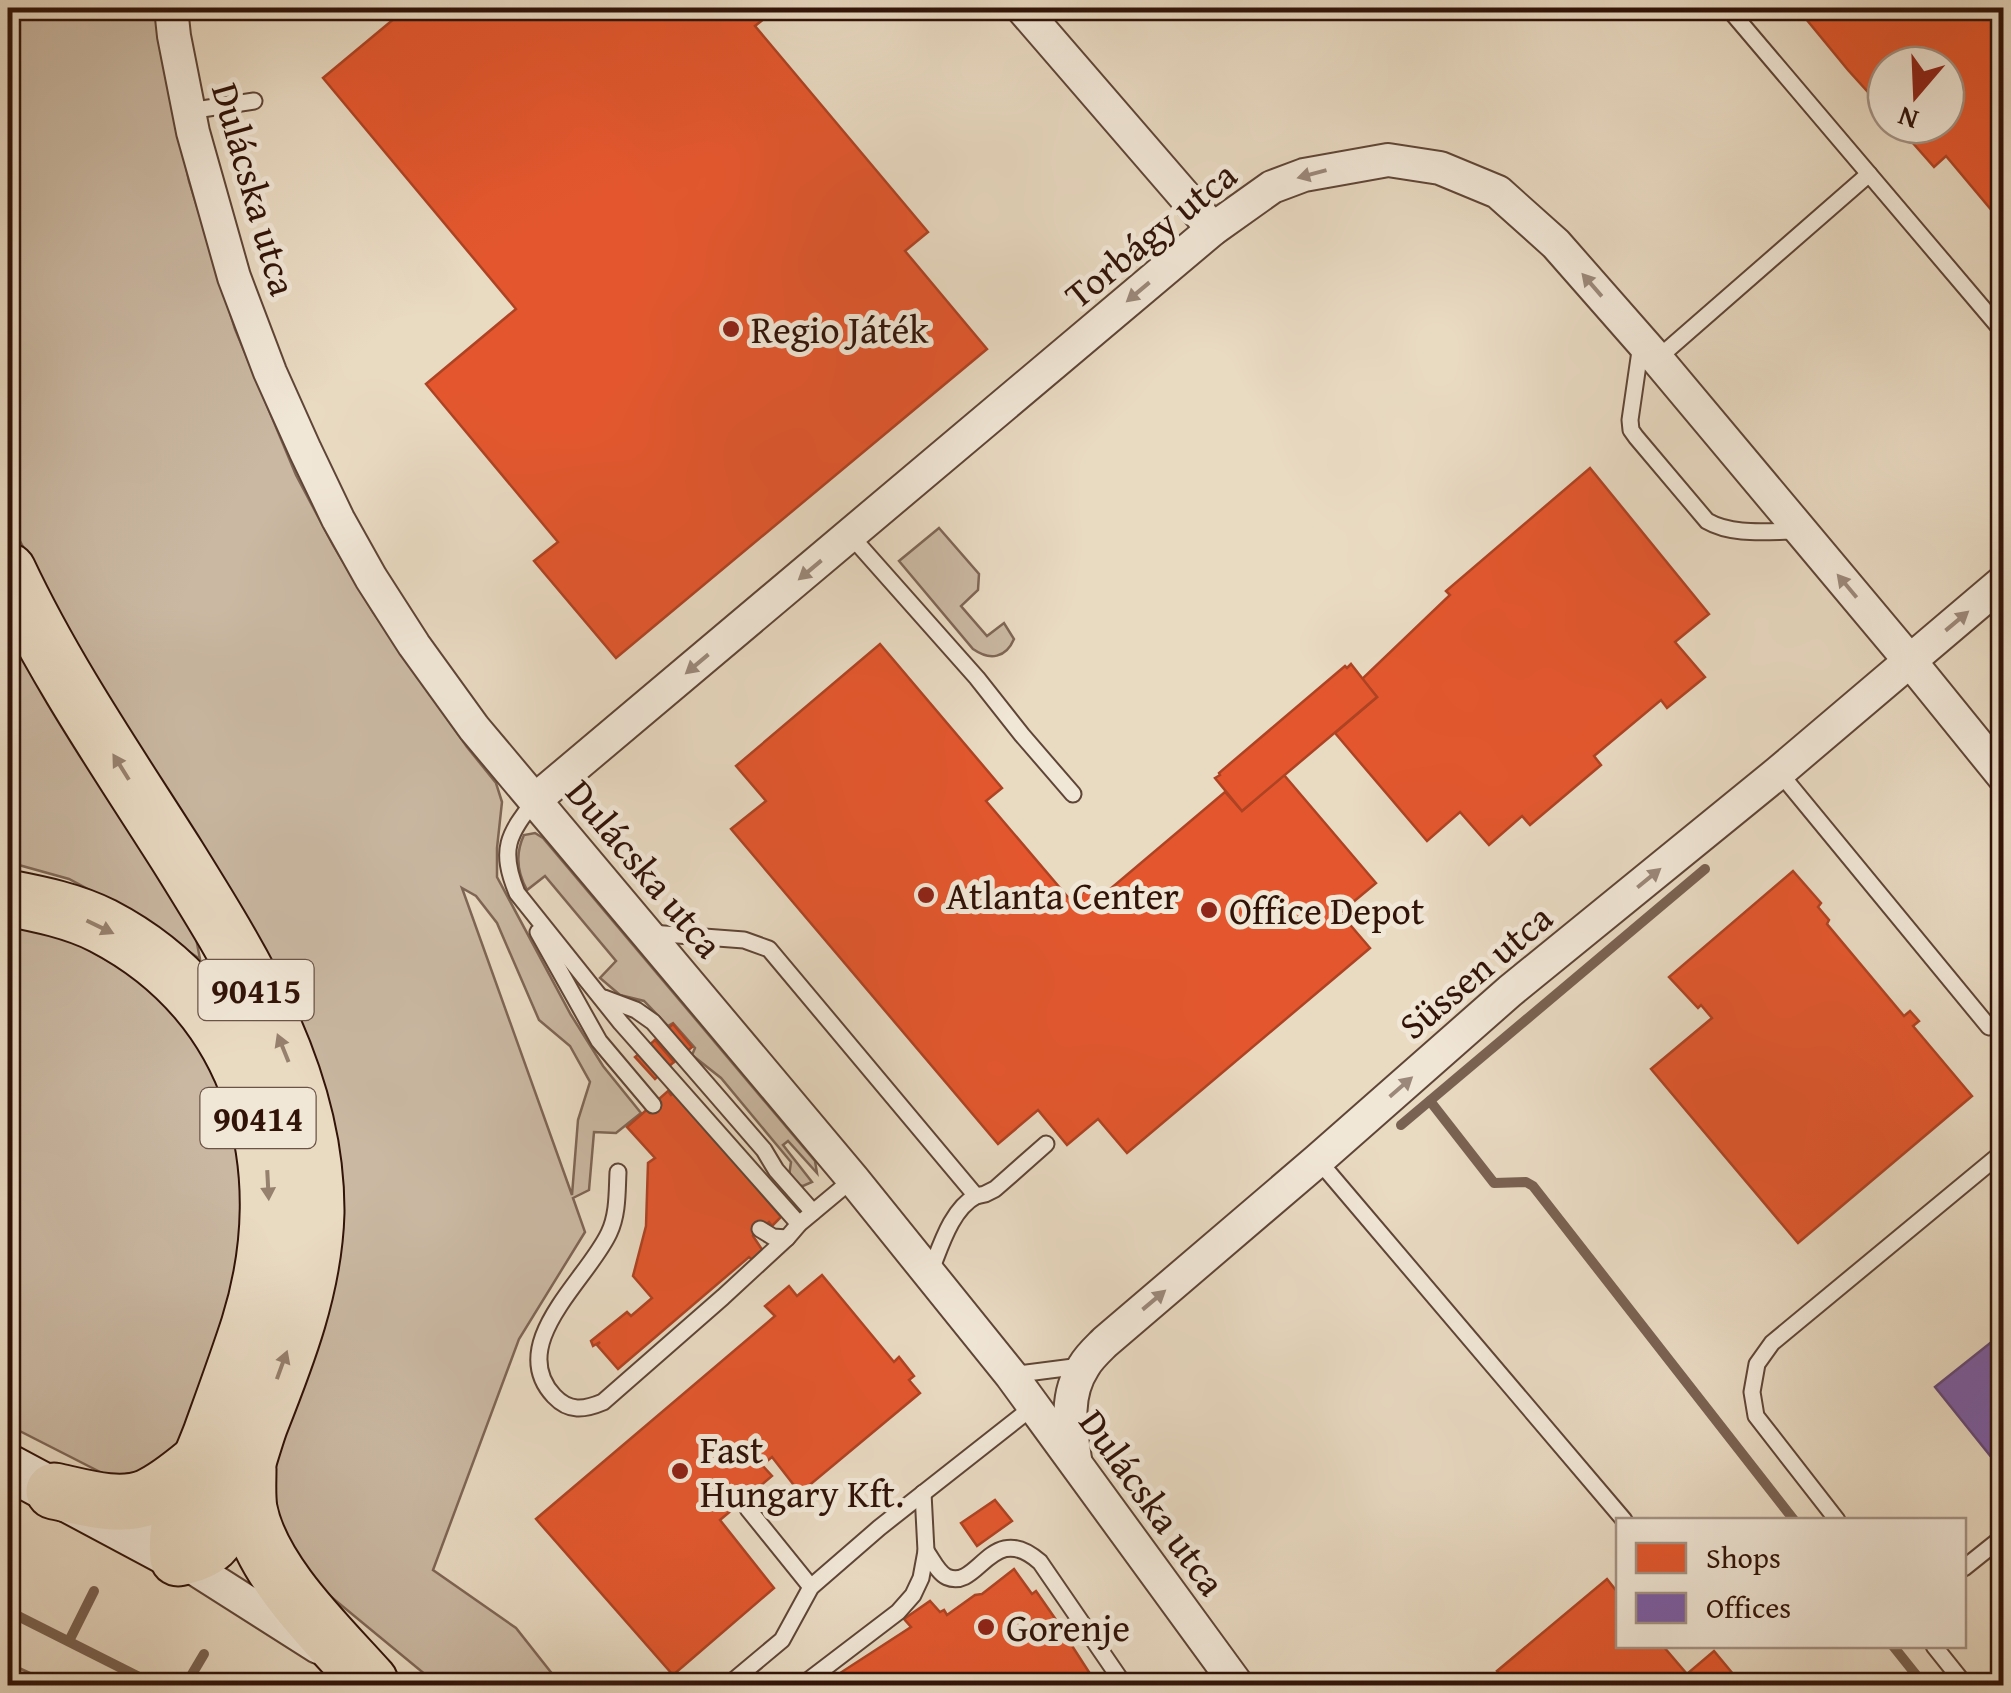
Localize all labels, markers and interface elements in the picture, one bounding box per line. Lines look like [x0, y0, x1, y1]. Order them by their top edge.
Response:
north arrow [1866, 45, 1966, 145]
street label: Dulácska utca [198, 76, 312, 302]
text: N [1892, 97, 1923, 142]
street label: Torbágy utca [1052, 147, 1248, 321]
one-way arrow [1296, 166, 1327, 182]
one-way arrow [1581, 273, 1604, 297]
one-way arrow [1126, 281, 1151, 303]
place label: Regio Játék [751, 301, 929, 357]
marker: Regio Játék [720, 318, 742, 340]
one-way arrow [798, 559, 823, 580]
one-way arrow [1837, 574, 1859, 599]
one-way arrow [1944, 610, 1969, 632]
one-way arrow [685, 653, 710, 674]
one-way arrow [113, 753, 131, 781]
street label: Dulácska utca [553, 766, 737, 970]
place label: Atlanta Center [946, 867, 1179, 923]
one-way arrow [1636, 868, 1661, 889]
place label: Office Depot [1229, 882, 1424, 938]
marker: Atlanta Center [915, 884, 937, 906]
street label: Süssen utca [1386, 890, 1564, 1052]
marker: Office Depot [1198, 899, 1220, 921]
one-way arrow [86, 918, 115, 935]
road number: 90415 [198, 960, 314, 1020]
one-way arrow [275, 1033, 290, 1063]
one-way arrow [1388, 1077, 1413, 1099]
road number: 90414 [200, 1088, 316, 1148]
one-way arrow [260, 1170, 276, 1202]
one-way arrow [1142, 1289, 1167, 1311]
one-way arrow [275, 1349, 290, 1379]
street label: Dulácska utca [1066, 1397, 1240, 1607]
place label: Fast Hungary Kft. [700, 1421, 904, 1521]
marker: Fast Hungary Kft. [669, 1460, 691, 1482]
legend [1616, 1518, 1966, 1648]
text: Shops [1706, 1535, 1781, 1579]
text: Offices [1706, 1585, 1791, 1629]
place label: Gorenje [1006, 1599, 1130, 1655]
marker: Gorenje [975, 1616, 997, 1638]

